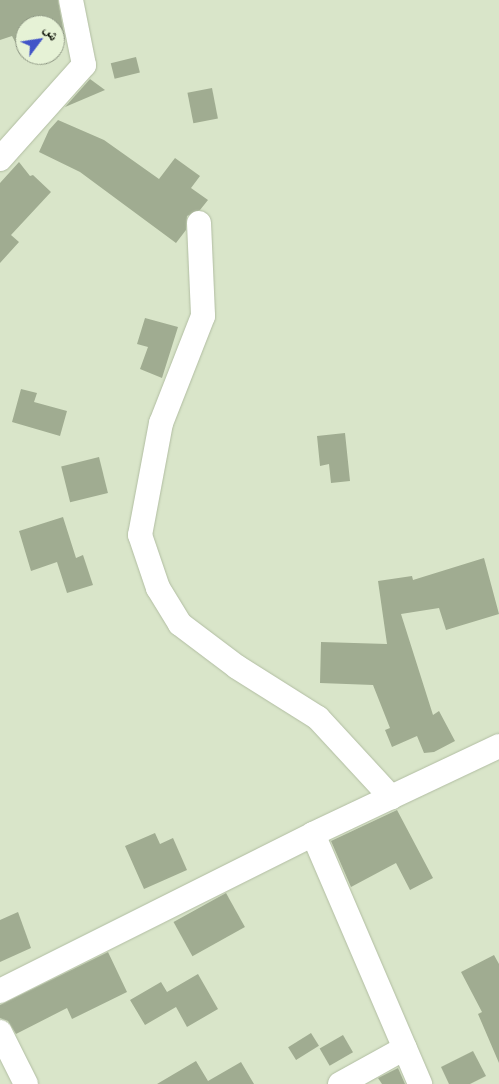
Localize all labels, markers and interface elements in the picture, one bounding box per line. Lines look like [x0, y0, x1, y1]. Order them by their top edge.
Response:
north arrow [15, 15, 65, 65]
text: ش [41, 22, 64, 43]

